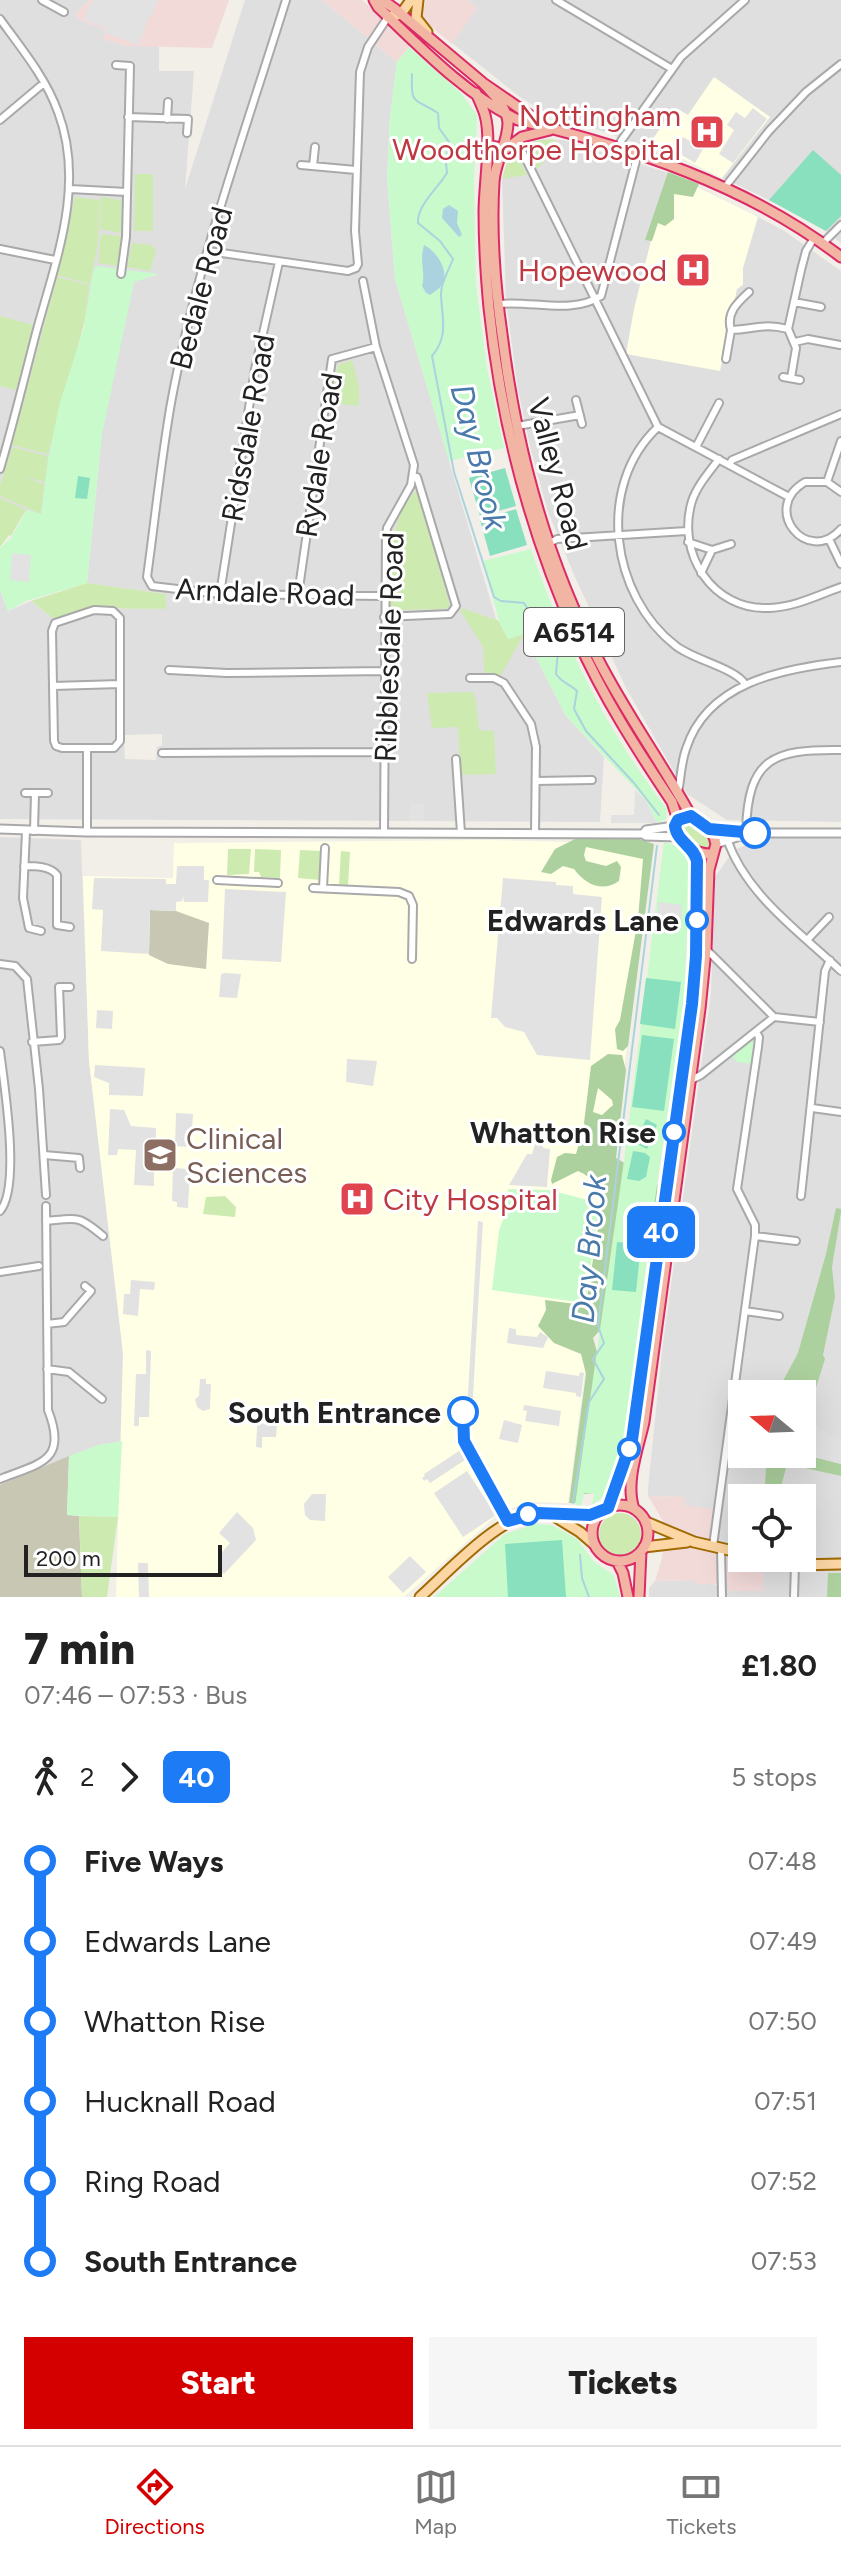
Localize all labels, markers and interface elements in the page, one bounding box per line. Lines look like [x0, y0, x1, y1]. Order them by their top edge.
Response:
place label: Nottingham Woodthorpe Hospital [392, 97, 681, 168]
hospital icon: Nottingham Woodthorpe Hospital [688, 113, 726, 151]
street label: Bedale Road [162, 203, 240, 373]
hospital icon: Hopewood [674, 251, 712, 289]
place label: Hopewood [518, 252, 667, 289]
street label: Ridsdale Road [213, 331, 283, 525]
street label: Rydale Road [288, 370, 350, 540]
water label: Day Brook [443, 380, 516, 535]
street label: Valley Road [520, 394, 596, 554]
street label: Ribblesdale Road [366, 531, 412, 763]
street label: Arndale Road [175, 570, 355, 614]
road number: A6514 [524, 608, 624, 656]
unlabelled marker [740, 818, 770, 848]
place label: Edwards Lane [487, 902, 679, 939]
marker: Edwards Lane [686, 909, 708, 931]
place label: Whatton Rise [470, 1114, 656, 1151]
place label: Clinical Sciences [186, 1120, 307, 1191]
marker: Whatton Rise [663, 1121, 685, 1143]
school or university icon: Clinical Sciences [141, 1136, 179, 1174]
water label: Day Brook [564, 1172, 615, 1325]
hospital icon: City Hospital [338, 1180, 376, 1218]
place label: City Hospital [383, 1181, 558, 1218]
line badge: 40 [625, 1206, 697, 1258]
text: 40 [643, 1215, 679, 1249]
north arrow [728, 1380, 816, 1468]
map controls [728, 1380, 816, 1572]
place label: South Entrance [228, 1394, 441, 1431]
marker: South Entrance [448, 1397, 478, 1427]
unlabelled marker [618, 1438, 640, 1460]
button: locate [728, 1484, 816, 1572]
unlabelled marker [517, 1503, 539, 1525]
scale bar [24, 1541, 222, 1577]
text: 200 m [36, 1545, 101, 1572]
text: 7 min [24, 1622, 135, 1675]
text: £1.80 [741, 1647, 817, 1684]
text: 07:46 – 07:53 · Bus [24, 1679, 247, 1711]
icon: walk [24, 1755, 68, 1799]
icon: forward [107, 1755, 151, 1799]
text: 40 [179, 1760, 214, 1794]
text: 2 [80, 1761, 95, 1793]
text: 5 stops [731, 1761, 817, 1793]
text: Five Ways [84, 1843, 224, 1880]
text: 07:48 [748, 1845, 817, 1877]
text: Edwards Lane [84, 1923, 271, 1960]
text: 07:49 [749, 1925, 817, 1957]
text: Whatton Rise [84, 2003, 265, 2040]
text: 07:50 [748, 2005, 817, 2037]
text: Hucknall Road [84, 2083, 276, 2120]
text: 07:51 [754, 2085, 817, 2117]
text: Ring Road [84, 2163, 221, 2200]
text: 07:52 [750, 2165, 817, 2197]
text: South Entrance [84, 2243, 297, 2280]
text: 07:53 [751, 2245, 817, 2277]
button: Start [24, 2337, 413, 2429]
button: Tickets [429, 2337, 817, 2429]
tab: Directions [104, 2465, 205, 2540]
tab: Map [414, 2465, 458, 2540]
tab: Tickets [666, 2465, 737, 2540]

